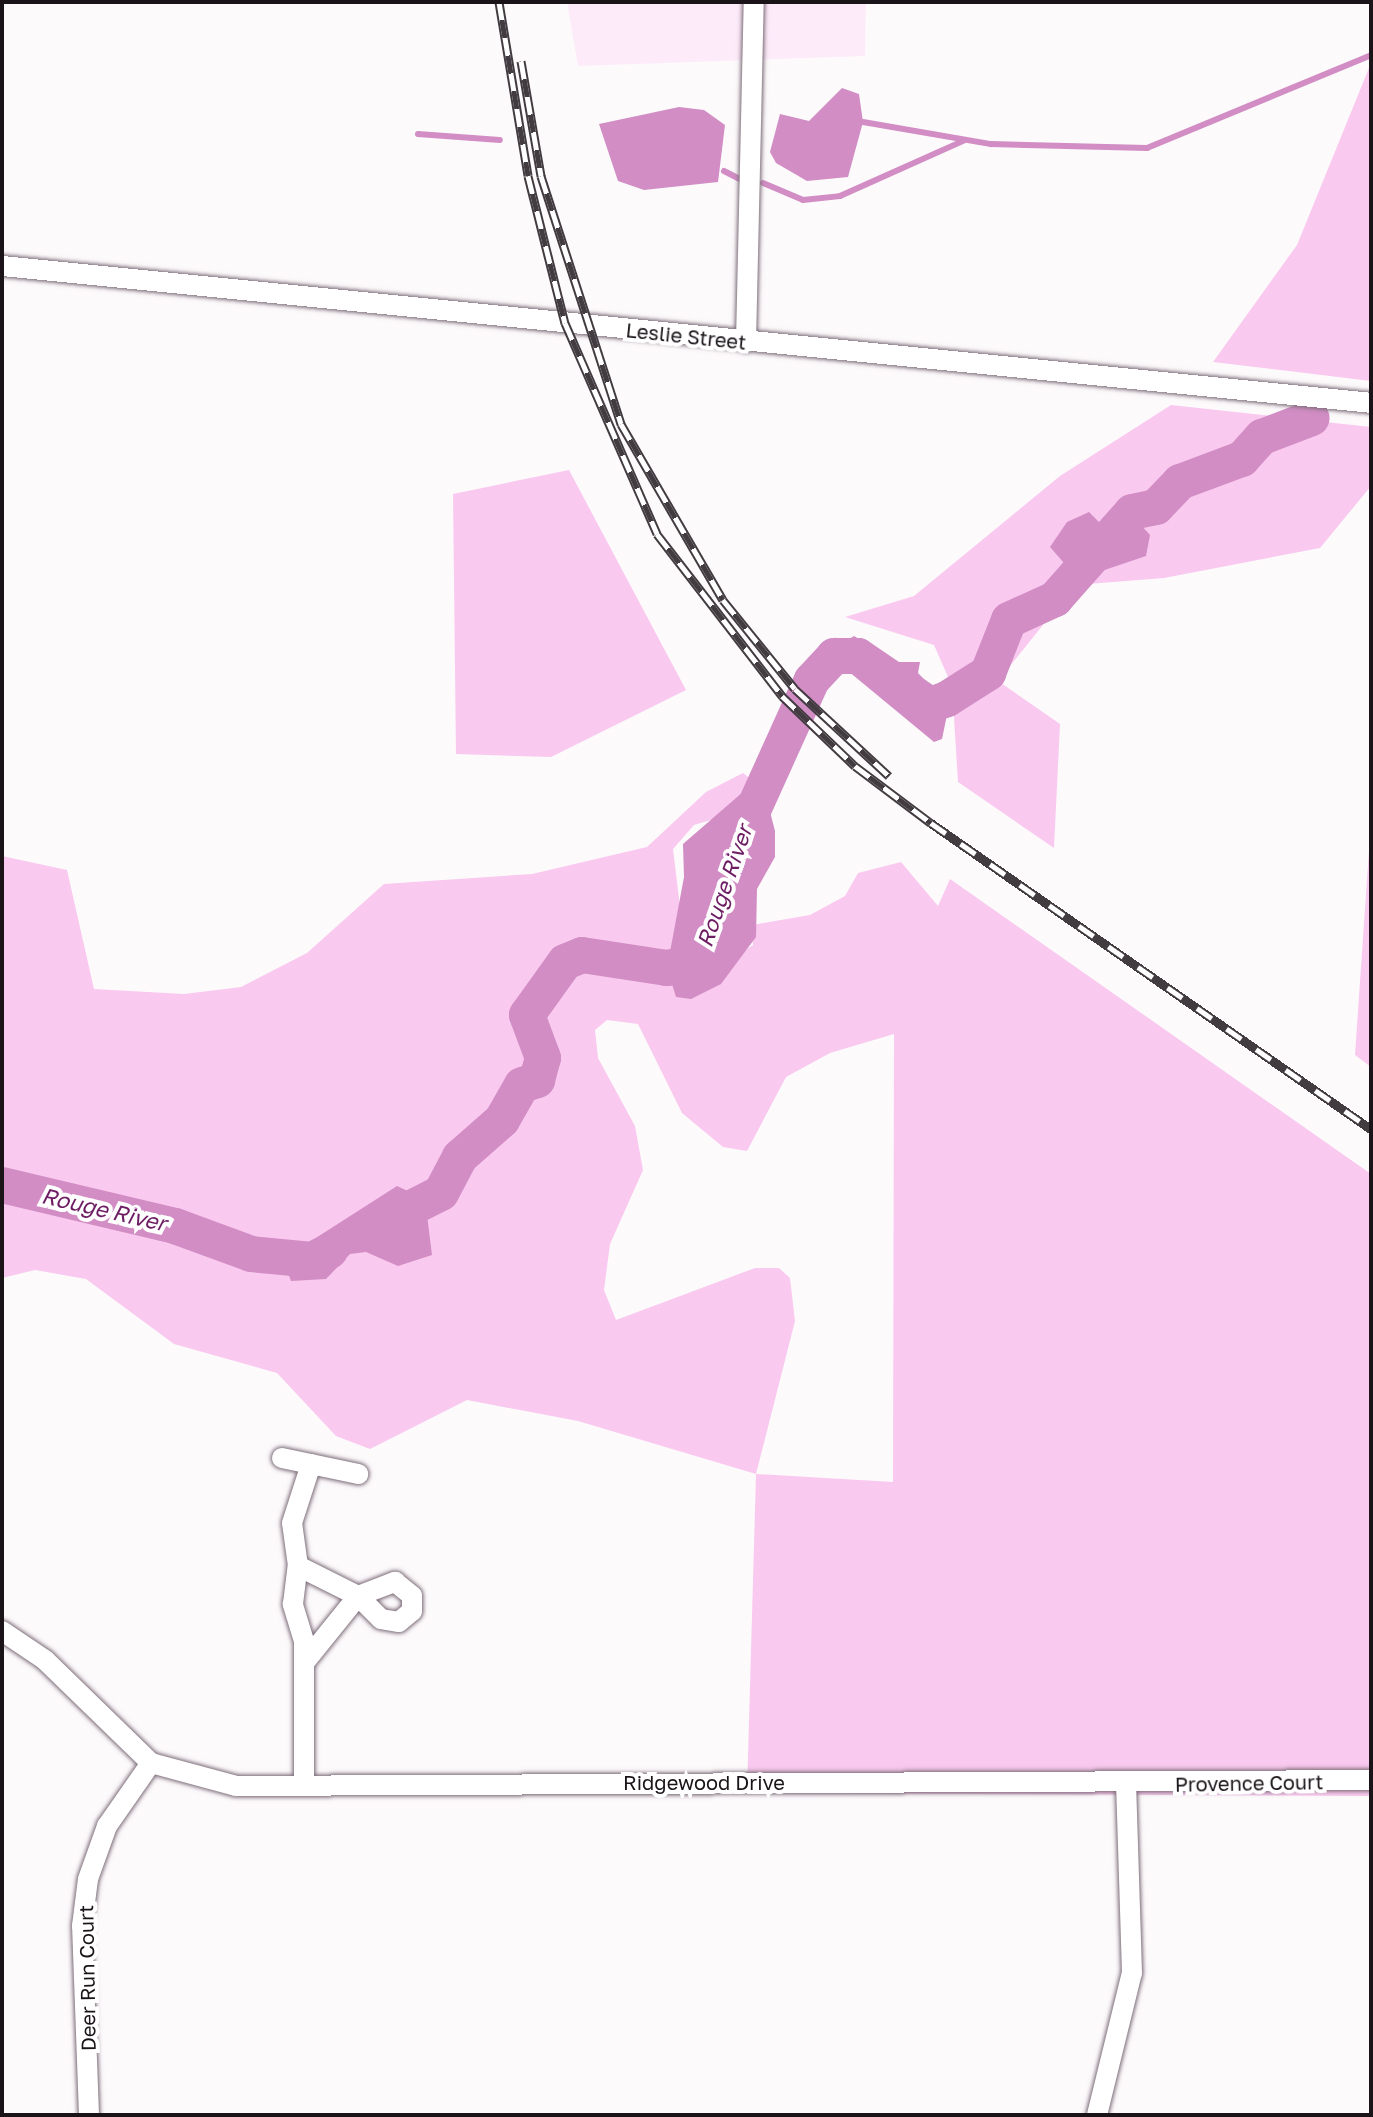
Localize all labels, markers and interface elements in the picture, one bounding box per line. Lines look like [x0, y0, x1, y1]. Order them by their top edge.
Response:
street label: Leslie Street [625, 318, 747, 354]
water label: Rouge River [691, 822, 757, 950]
water label: Rouge River [39, 1182, 169, 1236]
street label: Ridgewood Drive [623, 1770, 785, 1794]
street label: Provence Court [1175, 1770, 1323, 1796]
street label: Deer Run Court [74, 1905, 100, 2051]

